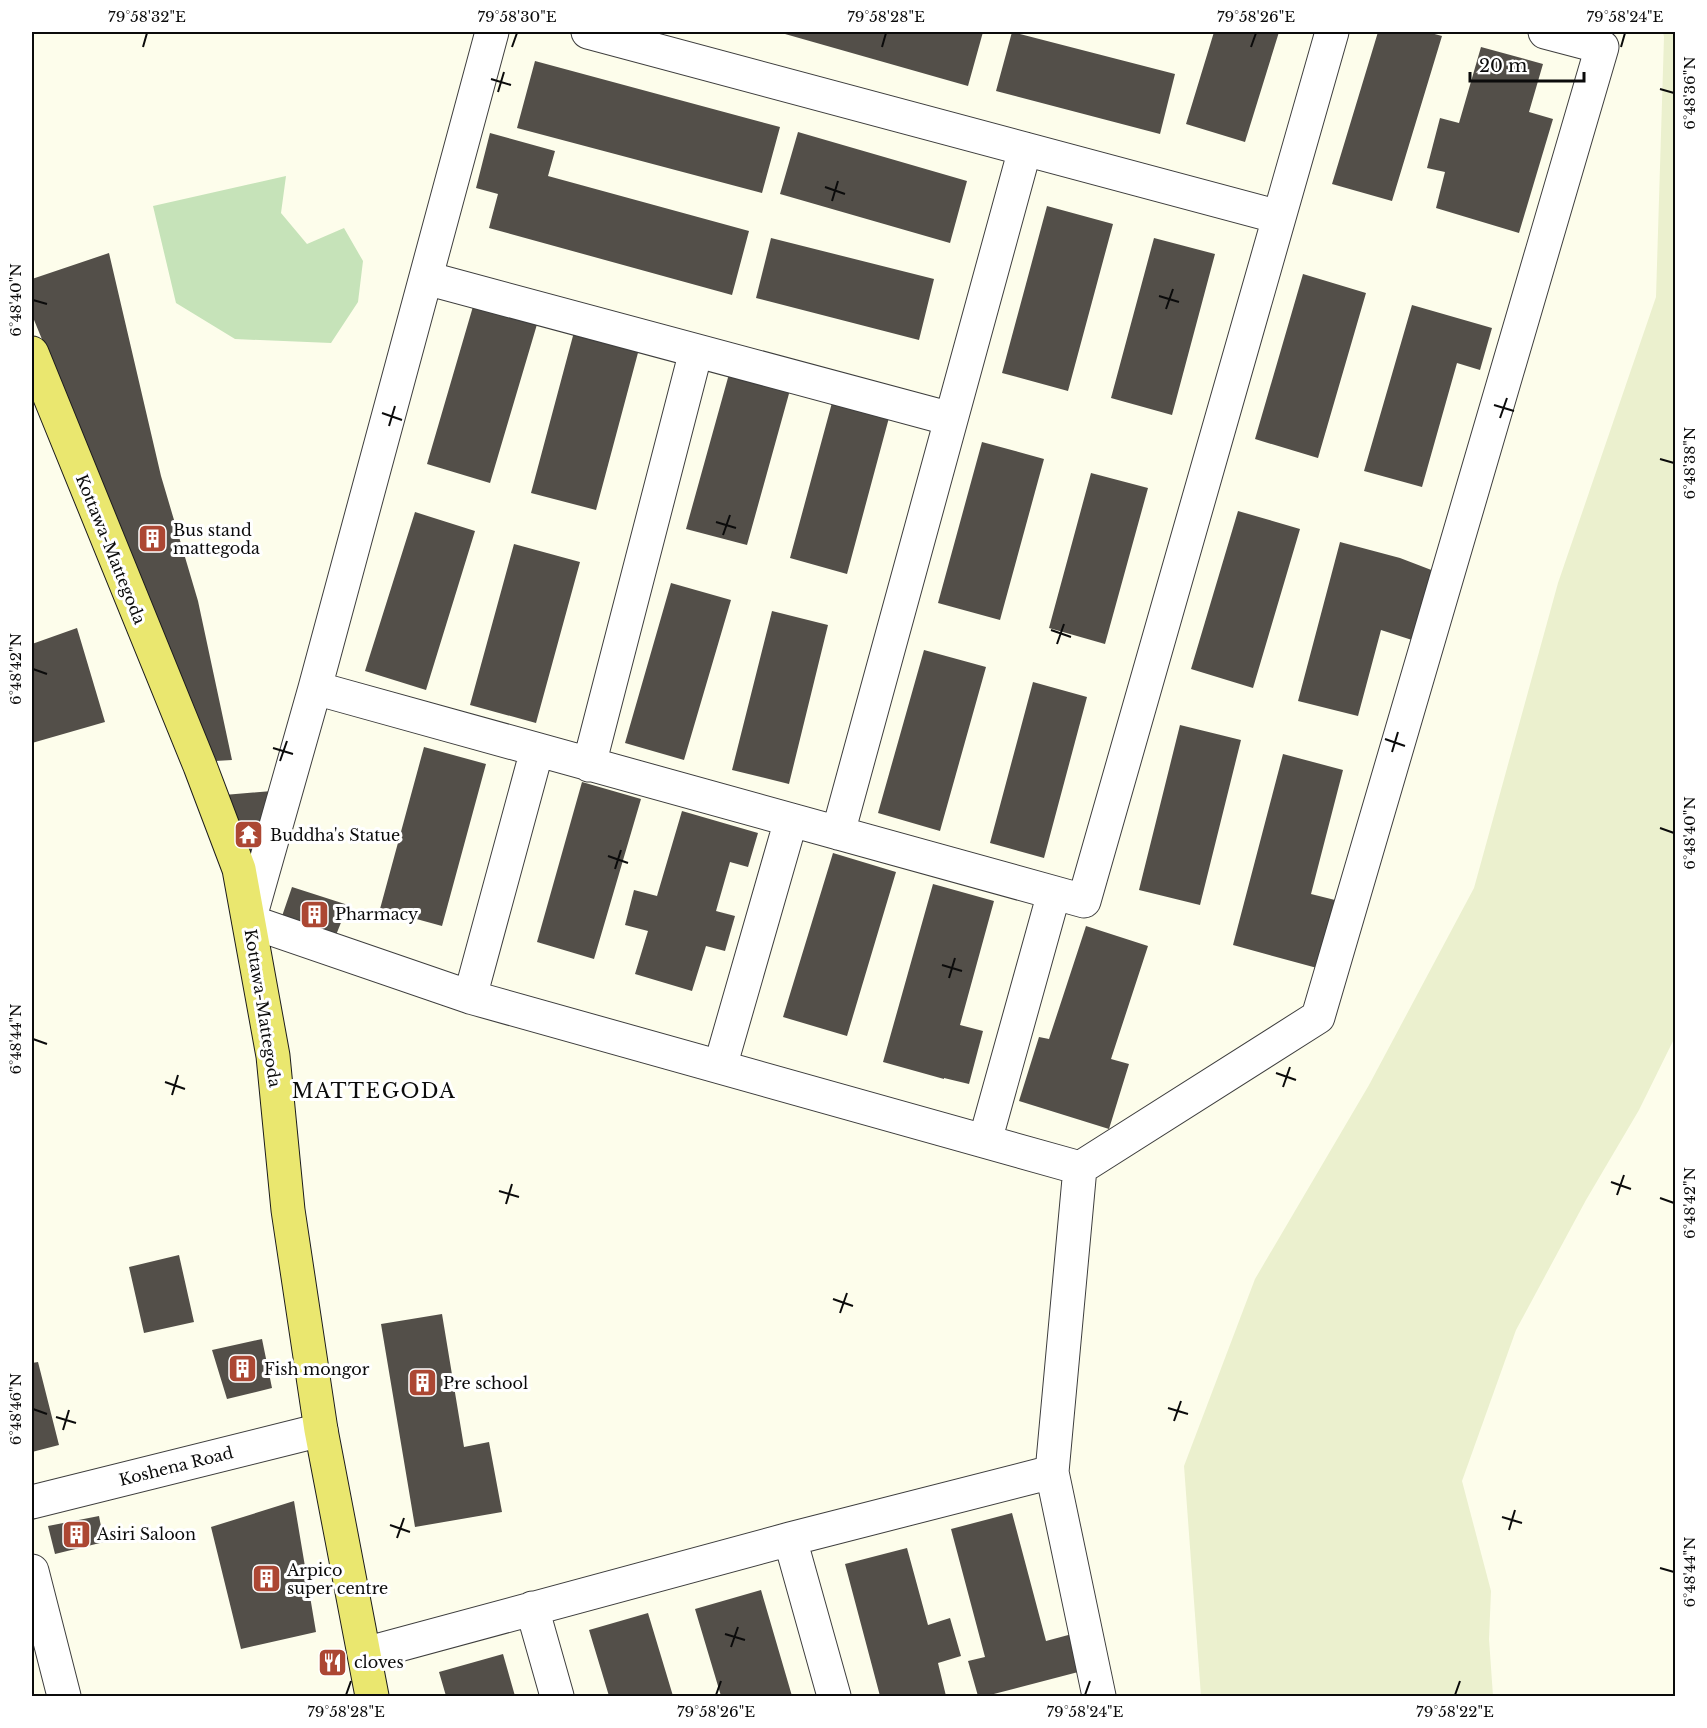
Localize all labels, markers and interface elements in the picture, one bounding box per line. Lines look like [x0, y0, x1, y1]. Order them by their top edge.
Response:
text: 79°58'32"E [108, 7, 186, 26]
text: 79°58'30"E [477, 7, 557, 26]
text: 79°58'28"E [847, 7, 925, 26]
text: 79°58'26"E [1217, 7, 1295, 26]
text: 79°58'24"E [1586, 7, 1664, 26]
scale bar [1470, 45, 1584, 83]
text: 20 m [1479, 55, 1527, 77]
text: 6°48'36"N [1680, 56, 1699, 130]
text: 6°48'40"N [6, 263, 25, 337]
text: 6°48'38"N [1680, 427, 1699, 499]
street label: Kottawa-Mattegoda [72, 471, 150, 627]
place label: Bus stand mattegoda [173, 520, 260, 558]
building icon: Bus stand mattegoda [136, 523, 168, 555]
text: 6°48'42"N [6, 633, 25, 705]
text: 6°48'40"N [1680, 796, 1699, 870]
temple icon: Buddha's Statue [233, 819, 265, 851]
place label: Buddha's Statue [270, 825, 400, 845]
building icon: Pharmacy [298, 898, 330, 930]
place label: Pharmacy [335, 904, 419, 924]
street label: Kottawa-Mattegoda [241, 927, 285, 1089]
text: 6°48'44"N [6, 1003, 25, 1075]
district label: MATTEGODA [292, 1079, 456, 1103]
text: 6°48'42"N [1680, 1167, 1699, 1239]
building icon: Fish mongor [227, 1353, 259, 1385]
place label: Fish mongor [264, 1359, 370, 1379]
building icon: Pre school [406, 1367, 438, 1399]
text: 6°48'46"N [6, 1373, 25, 1445]
place label: Pre school [443, 1373, 528, 1393]
street label: Koshena Road [117, 1442, 235, 1490]
building icon: Asiri Saloon [60, 1518, 92, 1550]
place label: Asiri Saloon [96, 1524, 196, 1544]
text: 6°48'44"N [1680, 1536, 1699, 1608]
place label: Arpico super centre [286, 1560, 388, 1598]
building icon: Arpico super centre [250, 1563, 282, 1595]
restaurant icon: cloves [317, 1646, 349, 1678]
place label: cloves [354, 1652, 404, 1672]
text: 79°58'28"E [307, 1702, 385, 1721]
text: 79°58'26"E [677, 1702, 755, 1721]
text: 79°58'24"E [1046, 1702, 1124, 1721]
text: 79°58'22"E [1416, 1702, 1494, 1721]

